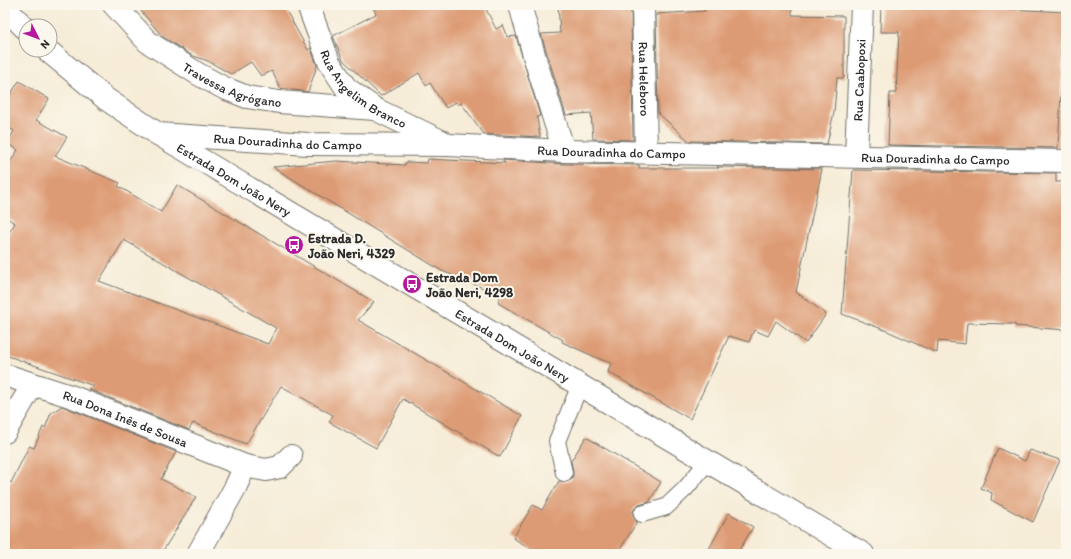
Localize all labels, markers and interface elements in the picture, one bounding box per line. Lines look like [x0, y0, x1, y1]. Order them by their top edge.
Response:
north arrow [18, 18, 58, 58]
text: N [38, 37, 52, 51]
street label: Rua Caabopoxi [850, 39, 869, 122]
street label: Rua Heleboro [636, 41, 652, 117]
street label: Rua Angelim Branco [317, 48, 409, 131]
street label: Travessa Agrógano [180, 59, 283, 110]
street label: Rua Douradinha do Campo [213, 131, 362, 152]
street label: Estrada Dom João Nery [174, 140, 294, 220]
street label: Rua Douradinha do Campo [537, 143, 686, 161]
street label: Rua Douradinha do Campo [861, 150, 1010, 168]
place label: Estrada D. João Neri, 4329 [307, 231, 395, 261]
bus stop icon: Estrada D. João Neri, 4329 [283, 234, 305, 256]
place label: Estrada Dom João Neri, 4298 [425, 270, 513, 300]
bus stop icon: Estrada Dom João Neri, 4298 [401, 273, 423, 295]
street label: Estrada Dom João Nery [452, 306, 572, 385]
street label: Rua Dona Inês de Sousa [61, 387, 190, 450]

